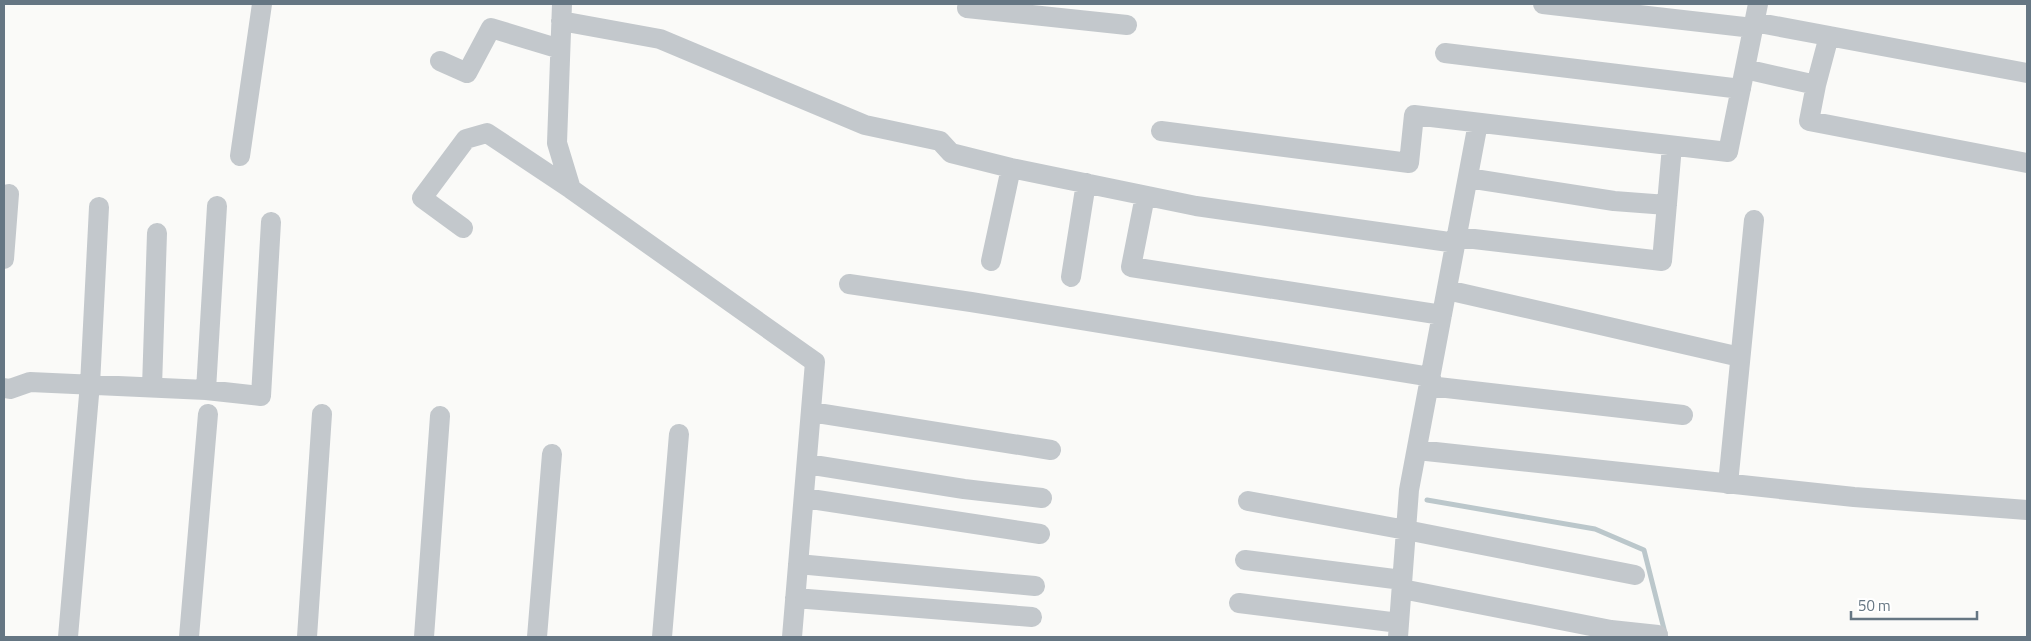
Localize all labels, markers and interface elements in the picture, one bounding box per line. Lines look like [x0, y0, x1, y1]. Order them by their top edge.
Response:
scale bar [1851, 588, 1977, 620]
text: 50 m [1858, 594, 1891, 617]

